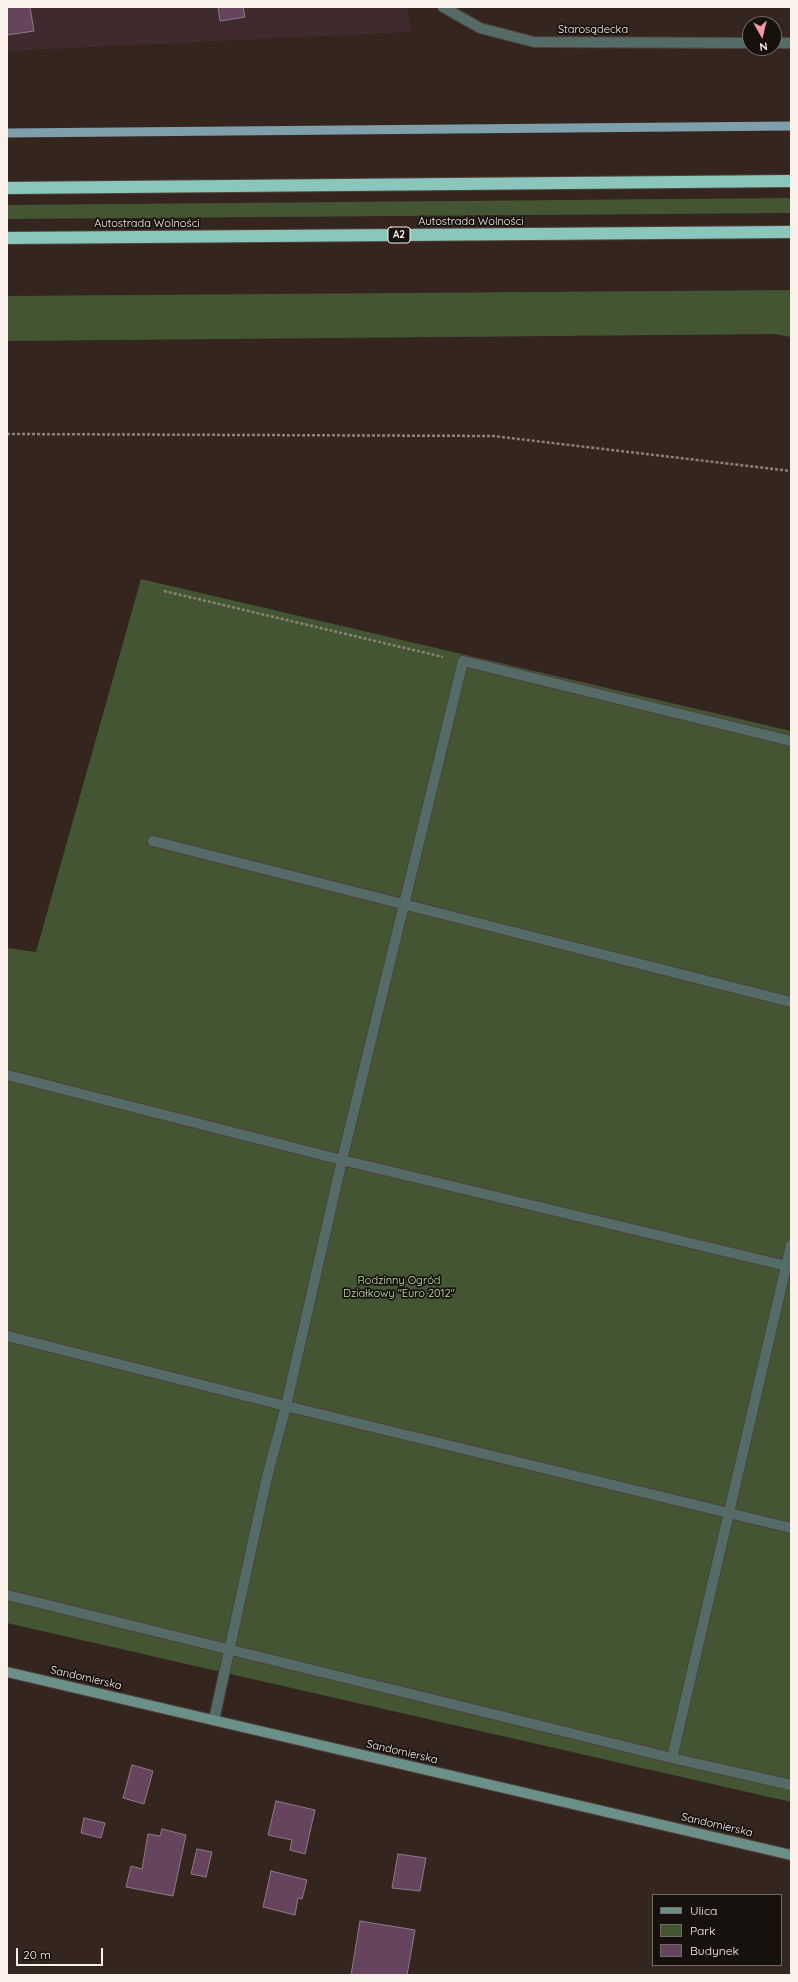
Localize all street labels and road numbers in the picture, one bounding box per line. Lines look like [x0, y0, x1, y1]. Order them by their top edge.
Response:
street label: Starosądecka [558, 23, 628, 37]
street label: Autostrada Wolności [418, 215, 524, 229]
street label: Autostrada Wolności [94, 217, 200, 231]
road number: A2 [388, 227, 410, 243]
street label: Sandomierska [49, 1663, 123, 1693]
street label: Sandomierska [365, 1737, 439, 1767]
street label: Sandomierska [680, 1810, 754, 1840]

